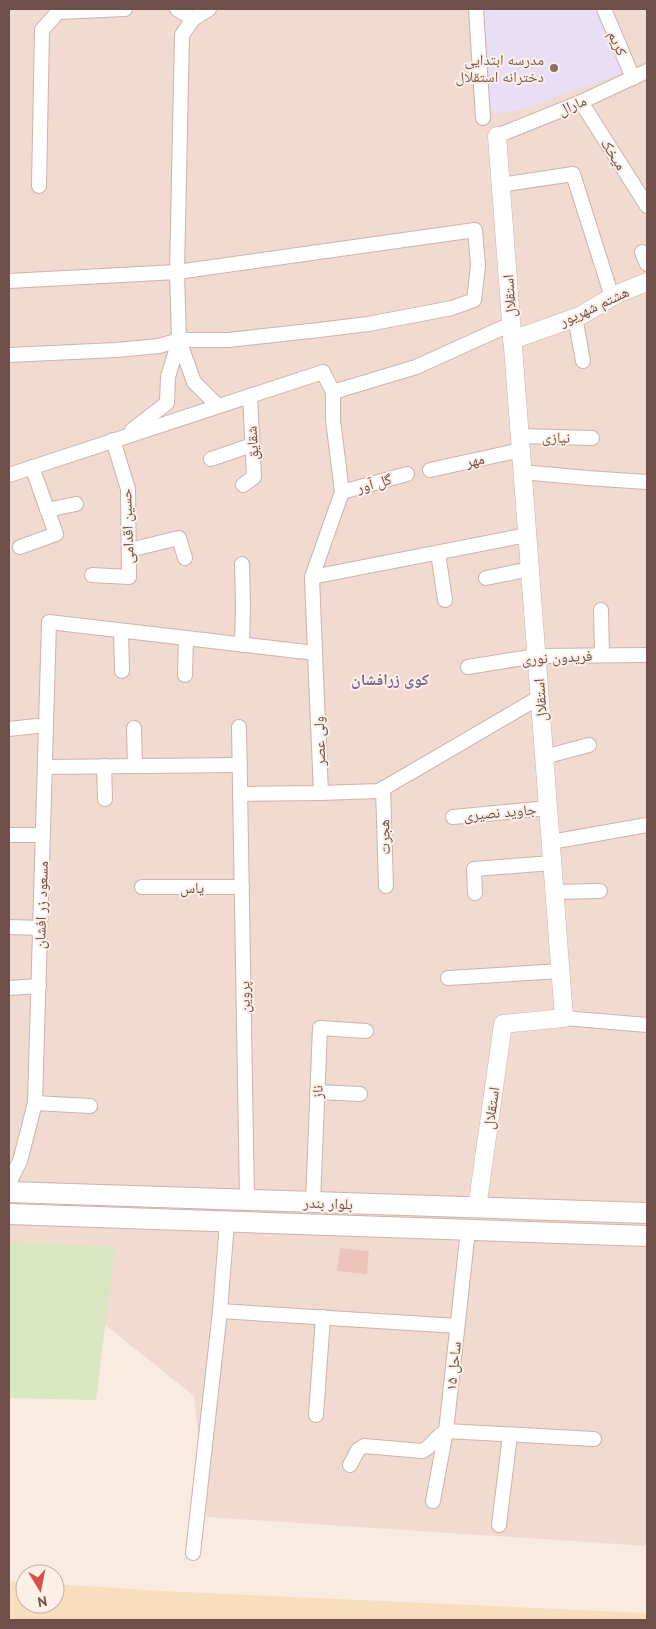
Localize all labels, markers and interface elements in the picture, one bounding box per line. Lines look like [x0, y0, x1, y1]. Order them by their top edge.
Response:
street label: کریم [603, 28, 632, 59]
place label: مدرسه ابتدایی دخترانه استقلال [456, 50, 544, 87]
marker: مدرسه ابتدایی دخترانه استقلال [548, 62, 560, 74]
street label: مارال [555, 91, 590, 120]
street label: میخک [597, 135, 631, 174]
street label: استقلال [498, 274, 521, 318]
street label: هشتم شهریور [555, 282, 632, 332]
street label: شقایق [242, 425, 263, 461]
street label: نیازی [541, 427, 571, 448]
street label: مهر [463, 449, 486, 471]
street label: گل آور [353, 469, 394, 498]
street label: حسین اقدامی [116, 488, 139, 564]
street label: فریدون نوری [521, 646, 593, 669]
district label: کوی زرافشان [351, 669, 429, 689]
street label: استقلال [529, 678, 552, 722]
street label: ولی عصر [309, 716, 330, 767]
street label: جاوید نصیری [463, 799, 538, 826]
street label: هجرت [374, 819, 394, 855]
street label: مسعود زر افشان [30, 860, 53, 949]
street label: یاس [180, 878, 204, 898]
street label: پروین [234, 981, 255, 1013]
street label: ناز [307, 1085, 327, 1100]
street label: استقلال [479, 1086, 504, 1131]
street label: بلوار بندر [302, 1193, 353, 1213]
street label: ساحل ۱۵ [441, 1340, 466, 1392]
north arrow [15, 1564, 65, 1614]
text: N [36, 1592, 48, 1611]

